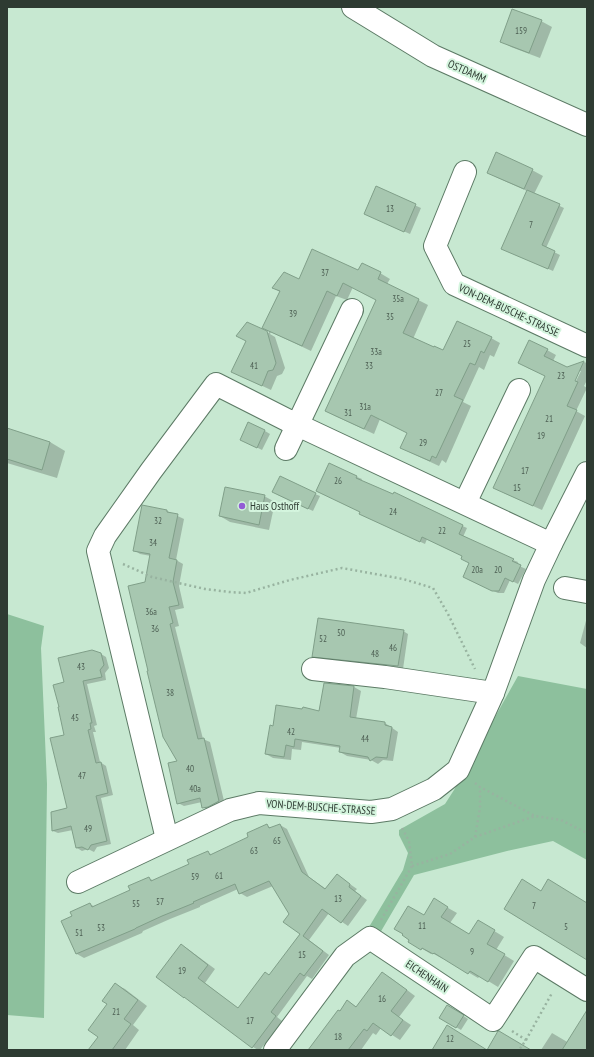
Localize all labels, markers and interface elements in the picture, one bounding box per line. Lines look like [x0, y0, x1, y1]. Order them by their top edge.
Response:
house number: 159 [515, 25, 527, 36]
street label: OSTDAMM [446, 56, 488, 86]
house number: 13 [386, 203, 394, 214]
house number: 7 [529, 219, 533, 230]
house number: 37 [321, 267, 329, 278]
street label: VON-DEM-BUSCHE-STRASSE [456, 280, 562, 340]
house number: 35a [392, 293, 404, 304]
house number: 39 [289, 308, 297, 319]
house number: 35 [386, 311, 394, 322]
house number: 25 [463, 338, 471, 349]
house number: 33a [370, 346, 382, 357]
house number: 41 [250, 360, 258, 371]
house number: 33 [365, 360, 373, 371]
house number: 23 [557, 370, 565, 381]
house number: 27 [435, 387, 443, 398]
house number: 31a [359, 401, 371, 412]
house number: 31 [344, 407, 352, 418]
house number: 21 [545, 413, 553, 424]
house number: 19 [537, 430, 545, 441]
house number: 29 [419, 437, 427, 448]
house number: 17 [521, 465, 529, 476]
house number: 26 [334, 475, 342, 486]
house number: 15 [513, 482, 521, 493]
place label: Haus Osthoff [250, 499, 300, 513]
marker: Haus Osthoff [237, 501, 247, 511]
house number: 24 [389, 506, 397, 517]
house number: 32 [154, 515, 162, 526]
house number: 22 [438, 525, 446, 536]
house number: 34 [149, 537, 157, 548]
house number: 20a [471, 564, 483, 575]
house number: 20 [494, 564, 502, 575]
house number: 36a [145, 606, 157, 617]
house number: 36 [151, 623, 159, 634]
house number: 50 [337, 627, 345, 638]
house number: 52 [319, 633, 327, 644]
house number: 46 [389, 642, 397, 653]
house number: 48 [371, 648, 379, 659]
house number: 43 [77, 661, 85, 672]
house number: 38 [166, 687, 174, 698]
house number: 45 [71, 712, 79, 723]
house number: 42 [287, 726, 295, 737]
house number: 44 [361, 733, 369, 744]
house number: 40 [186, 763, 194, 774]
house number: 47 [78, 770, 86, 781]
house number: 40a [189, 783, 201, 794]
street label: VON-DEM-BUSCHE-STRASSE [265, 796, 376, 818]
house number: 49 [84, 823, 92, 834]
house number: 65 [273, 835, 281, 846]
house number: 63 [250, 845, 258, 856]
house number: 61 [215, 870, 223, 881]
house number: 59 [191, 871, 199, 882]
house number: 13 [334, 893, 342, 904]
house number: 57 [156, 896, 164, 907]
house number: 55 [132, 898, 140, 909]
house number: 7 [532, 900, 536, 911]
house number: 11 [418, 920, 426, 931]
house number: 5 [564, 921, 568, 932]
house number: 53 [97, 922, 105, 933]
house number: 51 [75, 927, 83, 938]
house number: 9 [470, 946, 474, 957]
house number: 15 [298, 949, 306, 960]
street label: EICHENHAIN [403, 957, 451, 995]
house number: 19 [178, 965, 186, 976]
house number: 16 [378, 993, 386, 1004]
house number: 21 [112, 1006, 120, 1017]
house number: 17 [246, 1015, 254, 1026]
house number: 18 [334, 1031, 342, 1042]
house number: 12 [446, 1033, 454, 1044]

